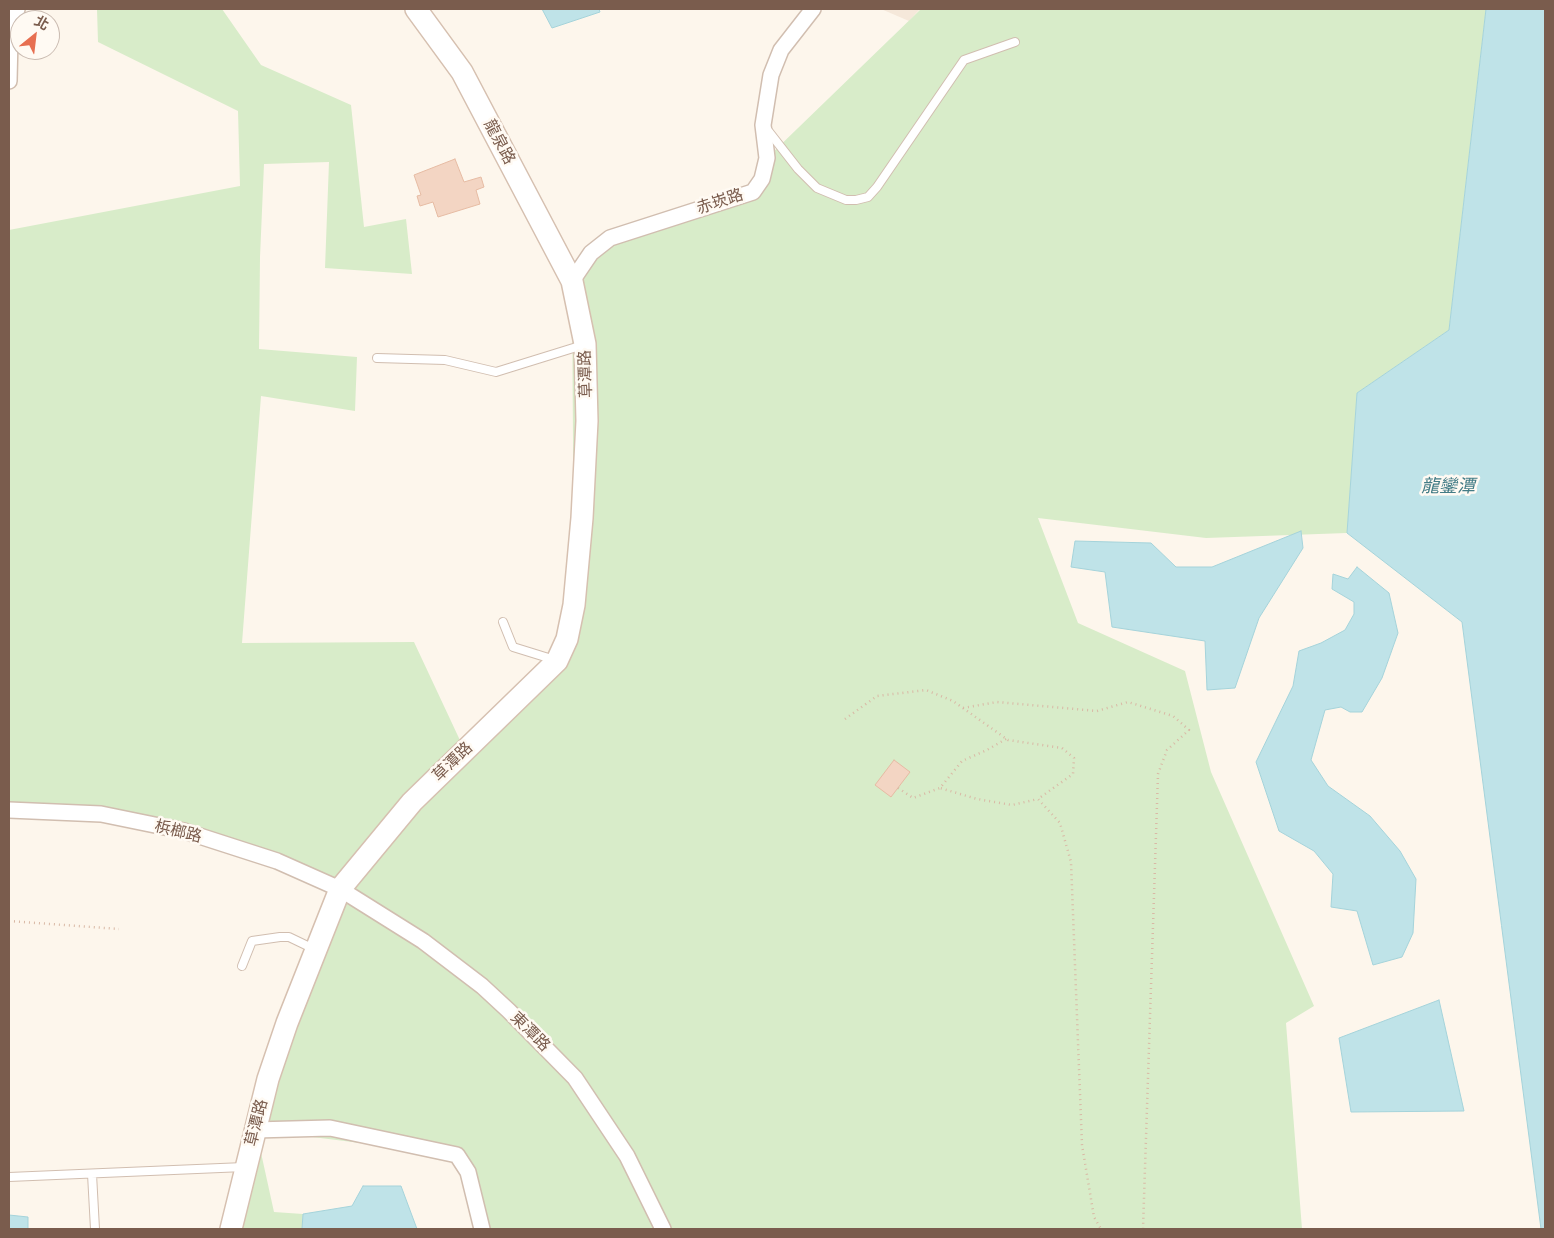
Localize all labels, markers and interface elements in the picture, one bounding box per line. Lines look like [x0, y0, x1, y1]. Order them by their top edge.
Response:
north arrow [10, 10, 60, 60]
text: 北 [31, 11, 53, 34]
street label: 龍泉路 [479, 116, 519, 168]
street label: 赤崁路 [694, 185, 746, 219]
street label: 草潭路 [576, 350, 596, 398]
water label: 龍鑾潭 [1421, 476, 1475, 498]
street label: 草潭路 [429, 738, 477, 786]
street label: 梹榔路 [152, 817, 204, 847]
street label: 東潭路 [506, 1008, 554, 1056]
street label: 草潭路 [242, 1097, 272, 1149]

